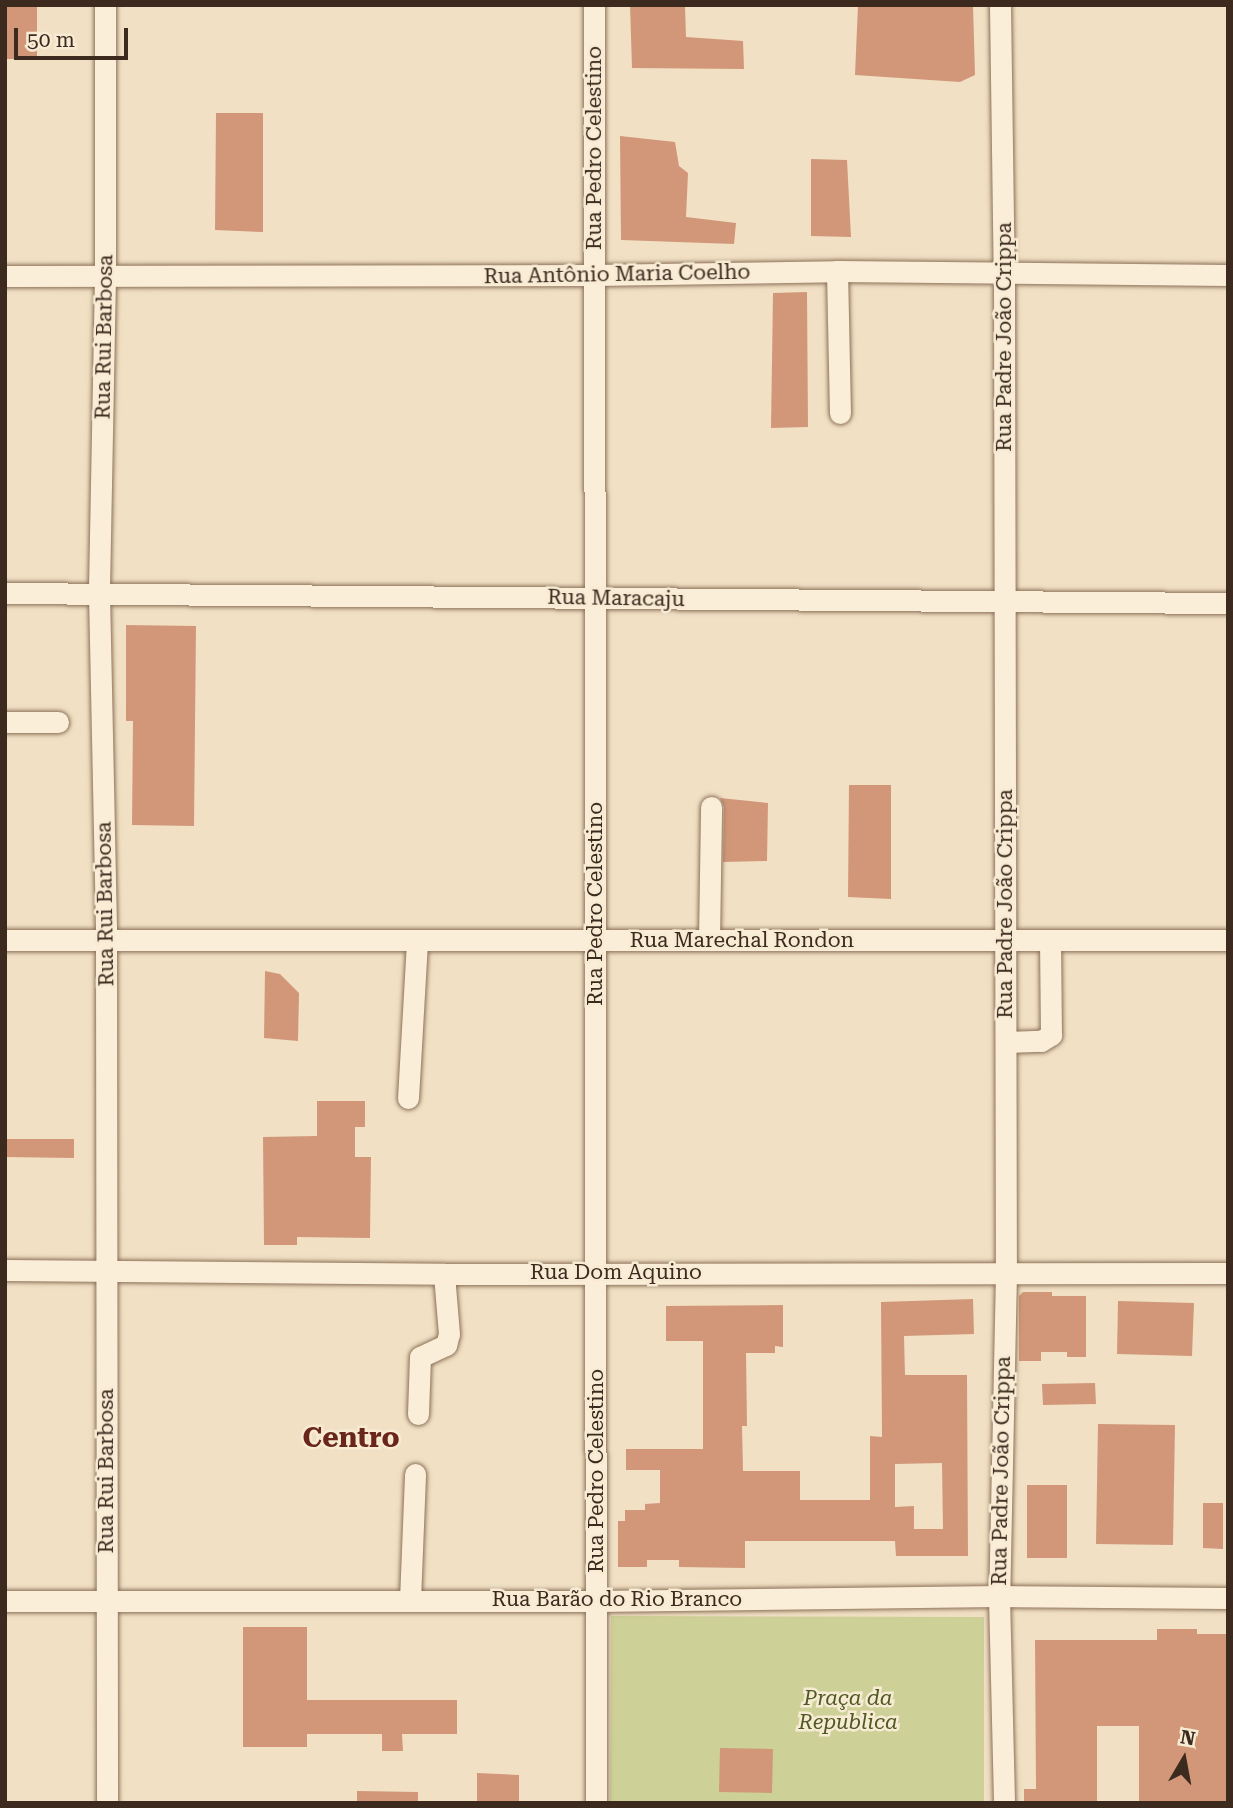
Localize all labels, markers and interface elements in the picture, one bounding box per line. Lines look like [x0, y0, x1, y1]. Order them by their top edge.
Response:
scale bar [18, 14, 131, 58]
text: 50 m [27, 28, 75, 52]
street label: Rua Pedro Celestino [581, 46, 607, 250]
street label: Rua Padre João Crippa [991, 222, 1017, 452]
street label: Rua Rui Barbosa [90, 254, 118, 420]
street label: Rua Antônio Maria Coelho [483, 259, 751, 289]
street label: Rua Maracaju [547, 584, 685, 612]
street label: Rua Padre João Crippa [992, 789, 1018, 1019]
street label: Rua Pedro Celestino [582, 802, 608, 1006]
street label: Rua Rui Barbosa [91, 821, 119, 987]
street label: Rua Marechal Rondon [630, 927, 854, 953]
street label: Rua Dom Aquino [530, 1259, 702, 1285]
street label: Rua Padre João Crippa [986, 1356, 1016, 1586]
street label: Rua Pedro Celestino [583, 1369, 609, 1573]
street label: Rua Rui Barbosa [93, 1389, 119, 1553]
district label: Centro [302, 1421, 400, 1455]
street label: Rua Barão do Rio Branco [492, 1586, 742, 1612]
park label: Praça da Republica [798, 1685, 898, 1735]
north arrow [1149, 1724, 1219, 1794]
text: N [1179, 1725, 1197, 1750]

